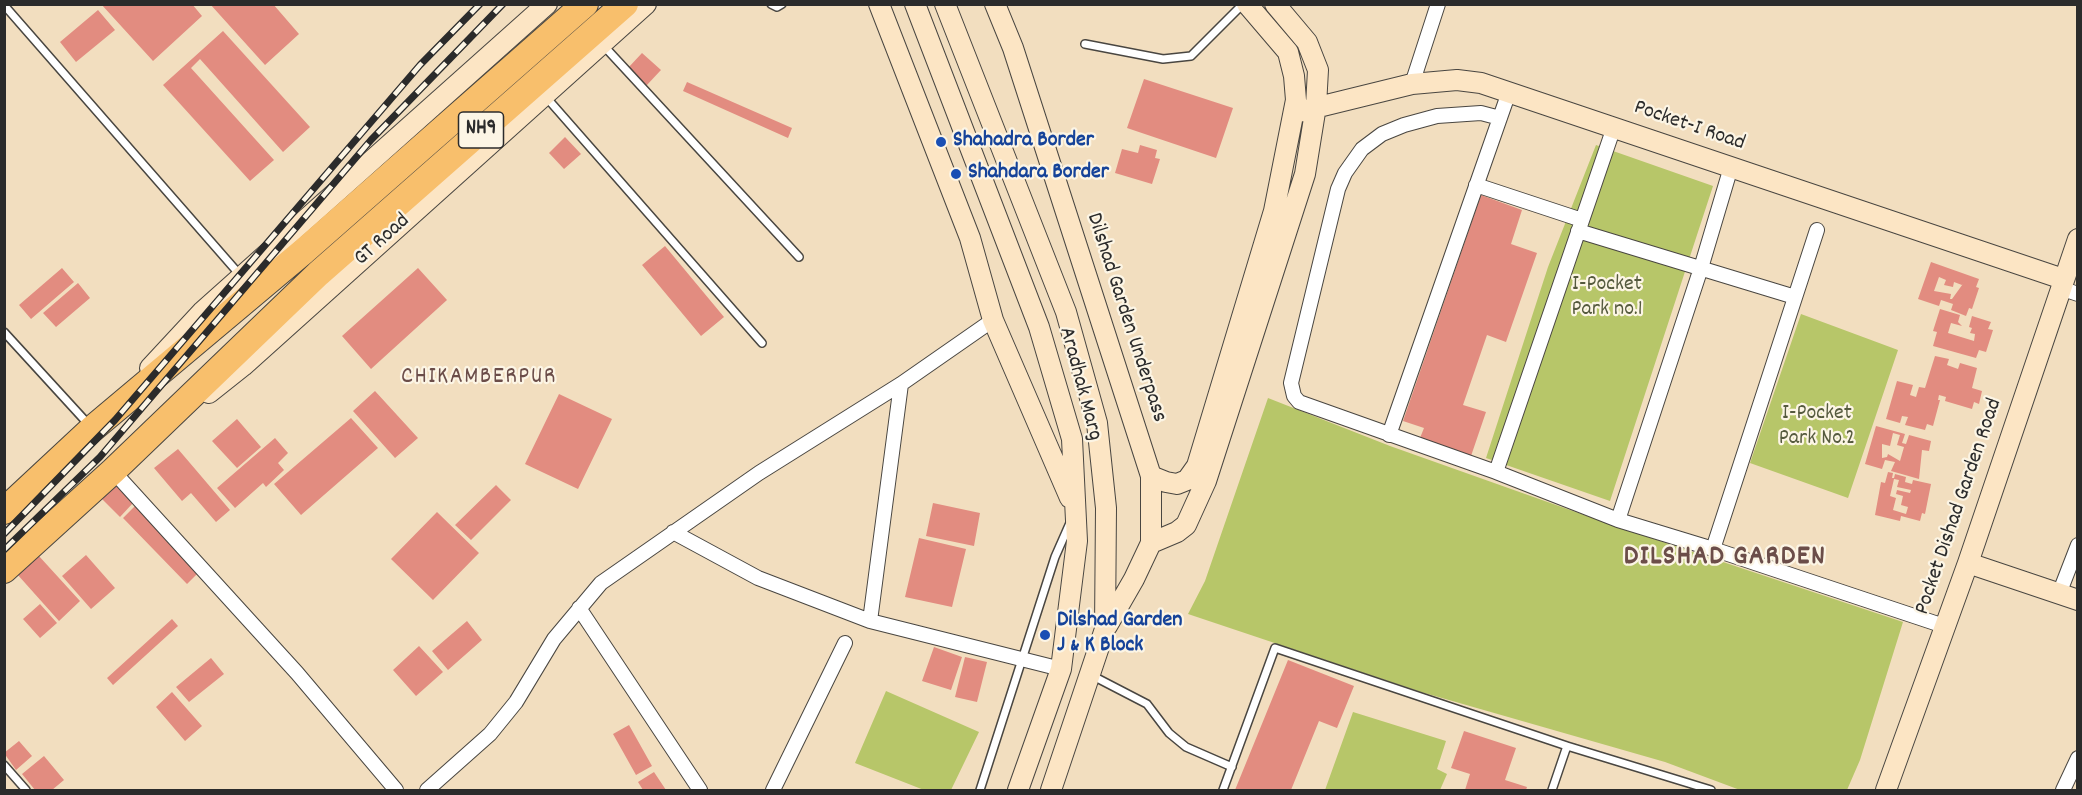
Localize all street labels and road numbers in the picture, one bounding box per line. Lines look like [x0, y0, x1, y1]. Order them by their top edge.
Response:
street label: Pocket-I Road [1630, 96, 1748, 158]
road number: NH9 [458, 112, 504, 148]
street label: GT Road [350, 209, 416, 273]
street label: Dilshad Garden Underpass [1079, 210, 1171, 426]
street label: Aradhak Marg [1051, 324, 1107, 444]
street label: Pocket Dishad Garden Road [1911, 395, 2009, 619]

